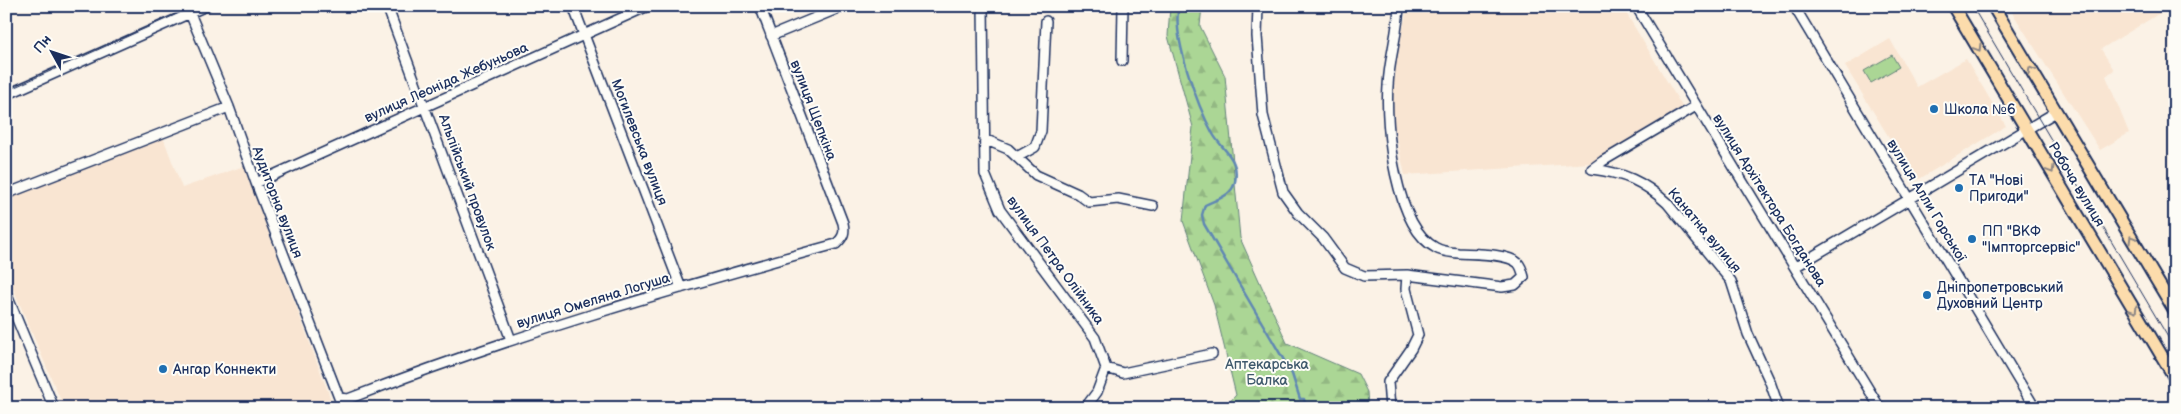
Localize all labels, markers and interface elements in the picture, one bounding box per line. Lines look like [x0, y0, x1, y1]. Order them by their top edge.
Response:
north arrow [28, 28, 78, 78]
text: Пн [30, 31, 55, 57]
street label: вулиця Леоніда Жебуньова [362, 38, 531, 126]
one-way arrow [1972, 43, 1982, 52]
street label: вулиця Щепкіна [787, 58, 841, 163]
one-way arrow [2028, 67, 2038, 76]
street label: Могилевська вулиця [608, 77, 672, 208]
place label: Школа №6 [1944, 101, 2016, 118]
marker: Школа №6 [1928, 103, 1940, 115]
street label: Альпійський провулок [435, 111, 500, 253]
street label: вулиця Архітектора Богданова [1709, 111, 1830, 290]
street label: вулиця Алли Горської [1883, 136, 1970, 265]
street label: Робоча вулиця [2045, 139, 2109, 230]
street label: Аудиторна вулиця [248, 143, 307, 261]
one-way arrow [2045, 165, 2055, 174]
place label: ТА "Нові Пригоди" [1969, 172, 2029, 205]
marker: ТА "Нові Пригоди" [1953, 182, 1965, 194]
street label: Канатна вулиця [1664, 184, 1745, 276]
street label: вулиця Петра Олійника [1003, 193, 1108, 328]
place label: ПП "ВКФ "Імпторгсервіс" [1982, 223, 2081, 256]
marker: ПП "ВКФ "Імпторгсервіс" [1966, 233, 1978, 245]
one-way arrow [2128, 236, 2138, 245]
street label: вулиця Омеляна Логуша [514, 269, 673, 332]
place label: Дніпропетровський Духовний Центр [1937, 279, 2064, 312]
marker: Дніпропетровський Духовний Центр [1921, 289, 1933, 301]
one-way arrow [2128, 305, 2138, 314]
park label: Аптекарська Балка [1224, 356, 1310, 389]
place label: Ангар Коннекти [172, 361, 276, 378]
marker: Ангар Коннекти [157, 363, 169, 375]

